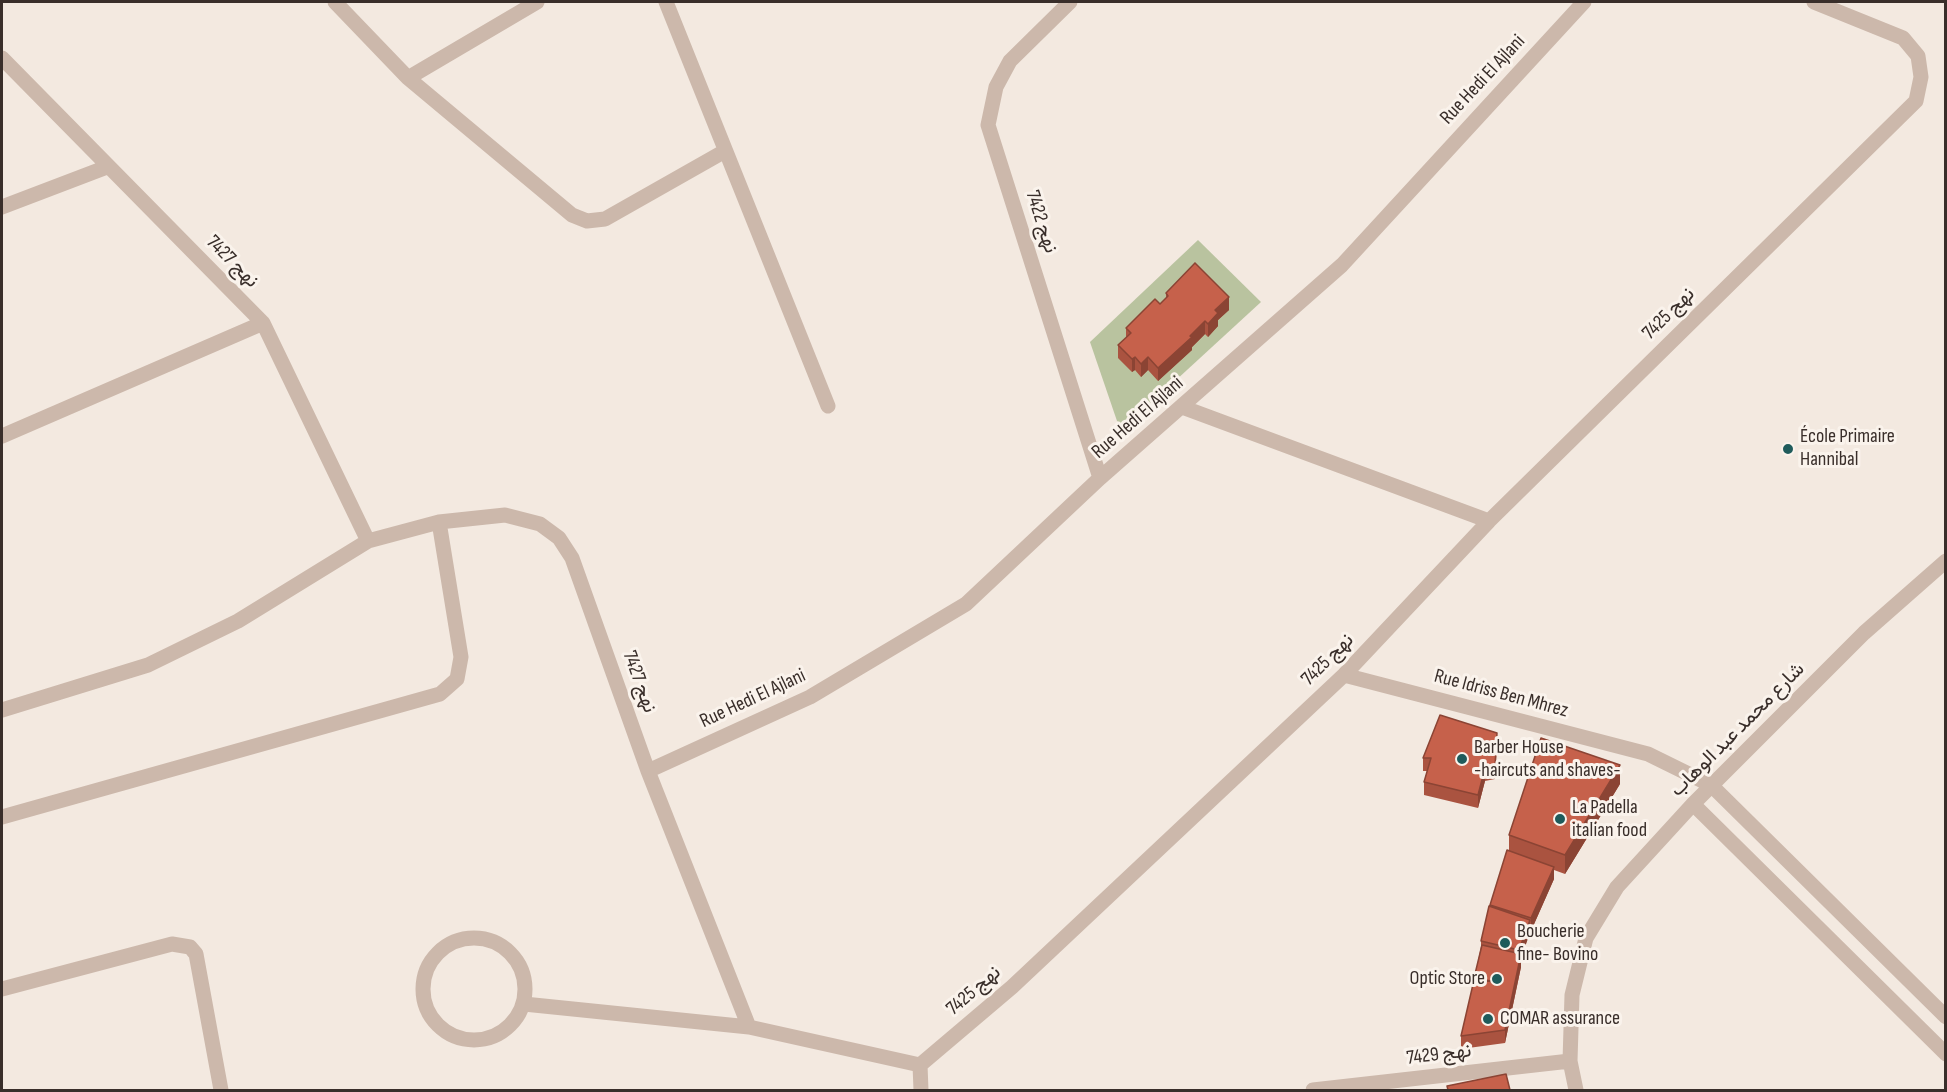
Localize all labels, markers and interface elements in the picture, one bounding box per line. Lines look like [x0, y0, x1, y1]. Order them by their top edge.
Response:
street label: Rue Hedi El Ajlani [1435, 30, 1531, 130]
street label: نهج 7422 [1020, 188, 1062, 256]
street label: نهج 7427 [201, 231, 263, 293]
street label: نهج 7425 [1638, 283, 1700, 345]
street label: Rue Hedi El Ajlani [1087, 372, 1189, 464]
place label: École Primaire Hannibal [1800, 425, 1895, 472]
marker: École Primaire Hannibal [1781, 442, 1795, 456]
street label: نهج 7425 [1297, 629, 1359, 691]
street label: نهج 7427 [617, 648, 661, 716]
street label: شارع محمد عبد الوهاب [1666, 658, 1810, 802]
street label: Rue Hedi El Ajlani [696, 664, 810, 734]
street label: Rue Idriss Ben Mhrez [1431, 665, 1571, 723]
place label: Barber House -haircuts and shaves- [1474, 736, 1621, 783]
marker: Barber House -haircuts and shaves- [1455, 752, 1469, 766]
place label: La Padella italian food [1572, 796, 1647, 843]
marker: La Padella italian food [1553, 812, 1567, 826]
place label: Boucherie fine- Bovino [1517, 920, 1598, 967]
marker: Boucherie fine- Bovino [1498, 936, 1512, 950]
street label: نهج 7425 [942, 961, 1006, 1021]
place label: Optic Store [1410, 967, 1485, 991]
marker: Optic Store [1490, 972, 1504, 986]
place label: COMAR assurance [1500, 1007, 1620, 1031]
marker: COMAR assurance [1481, 1012, 1495, 1026]
street label: نهج 7429 [1405, 1039, 1473, 1071]

